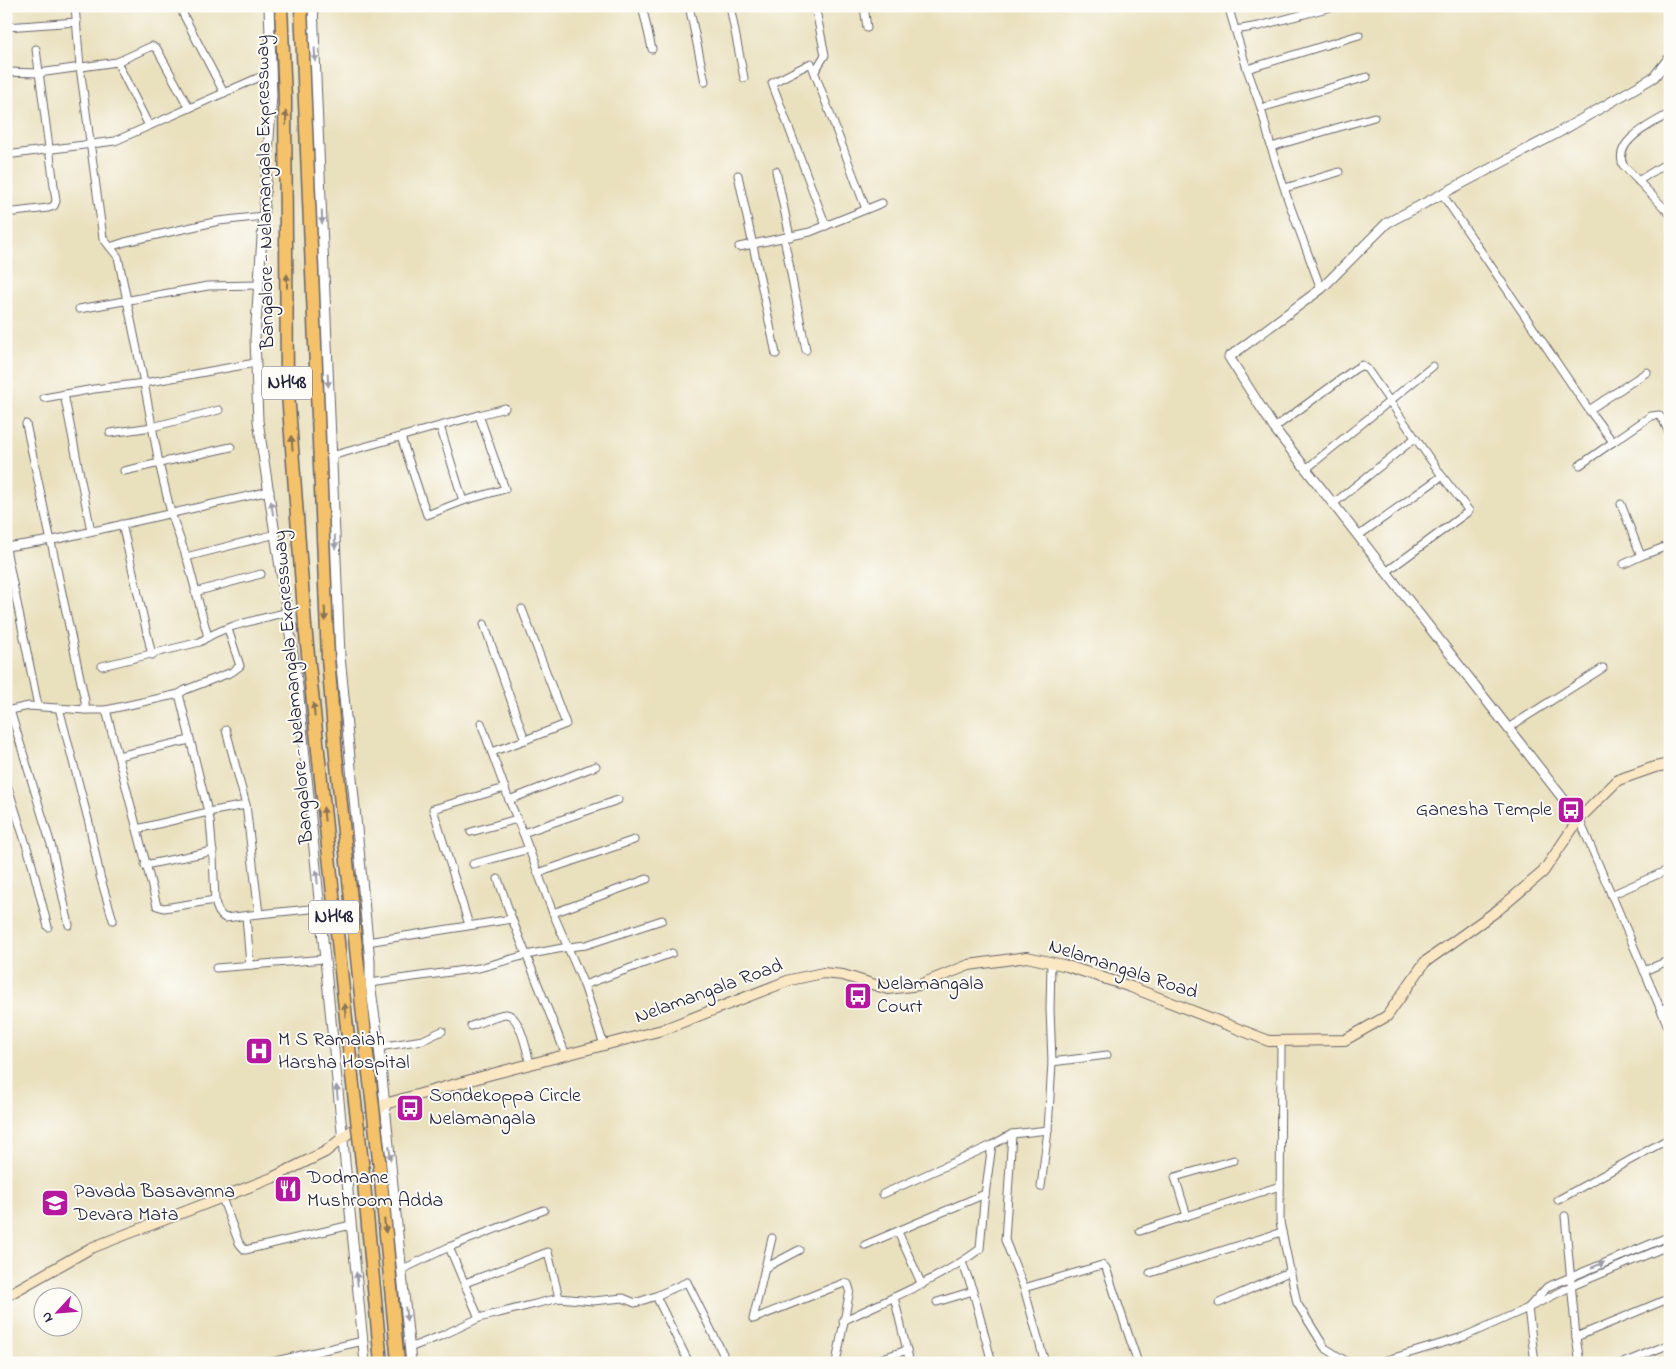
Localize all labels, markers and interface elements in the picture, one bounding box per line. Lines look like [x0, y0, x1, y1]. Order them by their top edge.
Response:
street label: Bangalore - Nelamangala Expressway [249, 34, 284, 351]
one-way arrow [312, 47, 320, 63]
one-way arrow [281, 110, 289, 126]
one-way arrow [319, 210, 327, 226]
one-way arrow [282, 273, 290, 289]
road number: NH48 [262, 366, 312, 399]
one-way arrow [325, 372, 333, 388]
one-way arrow [287, 435, 295, 451]
one-way arrow [268, 500, 276, 516]
street label: Bangalore - Nelamangala Expressway [266, 529, 323, 846]
one-way arrow [331, 534, 339, 550]
one-way arrow [322, 607, 330, 623]
one-way arrow [310, 702, 318, 718]
bus stop icon: Ganesha Temple [1556, 795, 1586, 825]
place label: Ganesha Temple [1416, 796, 1552, 825]
one-way arrow [320, 806, 328, 822]
one-way arrow [313, 869, 321, 885]
road number: NH48 [309, 900, 359, 934]
street label: Nelamangala Road [1044, 932, 1201, 1009]
street label: Nelamangala Road [631, 952, 787, 1033]
place label: Nelamangala Court [877, 970, 984, 1022]
bus stop icon: Nelamangala Court [843, 981, 873, 1011]
one-way arrow [341, 1002, 349, 1018]
place label: M S Ramaiah Harsha Hospital [278, 1026, 410, 1078]
hospital icon: M S Ramaiah Harsha Hospital [244, 1036, 274, 1066]
place label: Sondekoppa Circle Nelamangala [429, 1082, 581, 1135]
one-way arrow [333, 1083, 341, 1099]
bus stop icon: Sondekoppa Circle Nelamangala [395, 1093, 425, 1123]
one-way arrow [386, 1145, 394, 1161]
place label: Dodmane Mushroom Adda [306, 1164, 443, 1216]
restaurant icon: Dodmane Mushroom Adda [273, 1174, 303, 1204]
place label: Pavada Basavanna Devara Mata [73, 1178, 235, 1230]
school or university icon: Pavada Basavanna Devara Mata [40, 1188, 70, 1218]
one-way arrow [381, 1219, 389, 1235]
one-way arrow [1591, 1261, 1606, 1269]
one-way arrow [353, 1271, 361, 1287]
north arrow [32, 1286, 82, 1336]
one-way arrow [402, 1307, 410, 1323]
text: N [36, 1308, 59, 1326]

